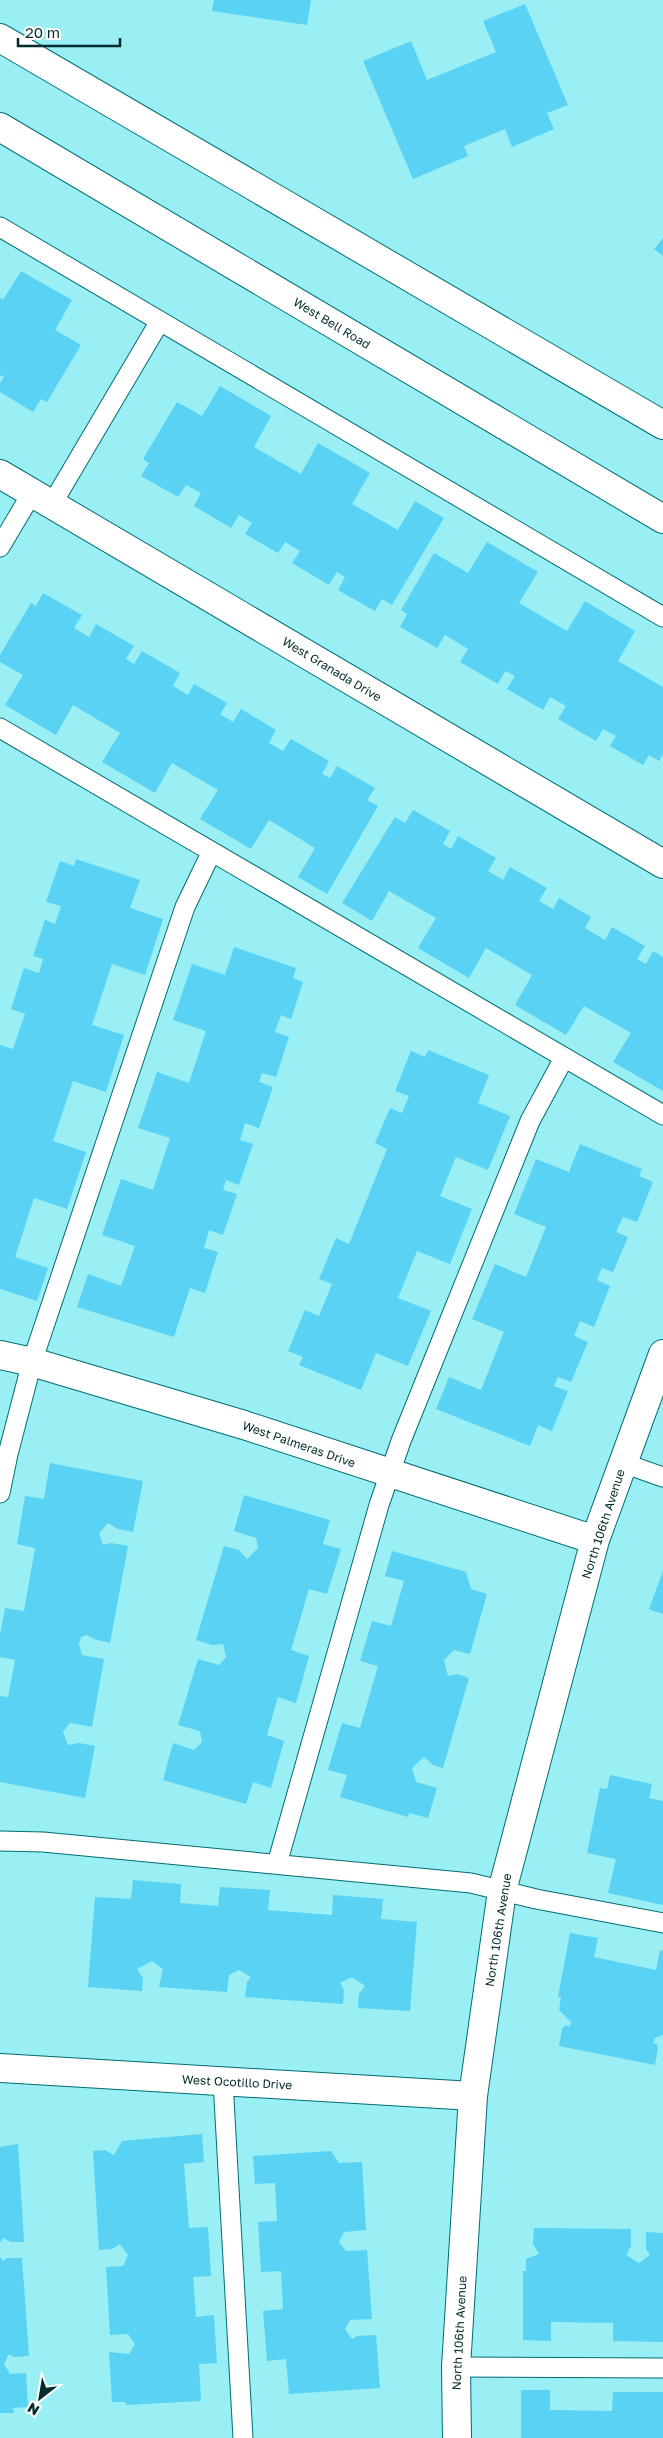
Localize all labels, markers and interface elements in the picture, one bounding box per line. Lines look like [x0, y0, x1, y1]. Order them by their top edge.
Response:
scale bar [18, 15, 120, 47]
text: 20 m [25, 23, 60, 41]
street label: West Bell Road [291, 294, 373, 352]
street label: West Granada Drive [280, 633, 384, 705]
street label: West Palmeras Drive [241, 1418, 358, 1470]
street label: North 106th Avenue [578, 1467, 628, 1581]
street label: North 106th Avenue [482, 1872, 514, 1988]
street label: West Ocotillo Drive [182, 2072, 293, 2092]
street label: North 106th Avenue [449, 2275, 469, 2391]
north arrow [15, 2373, 65, 2423]
text: N [24, 2400, 42, 2420]

